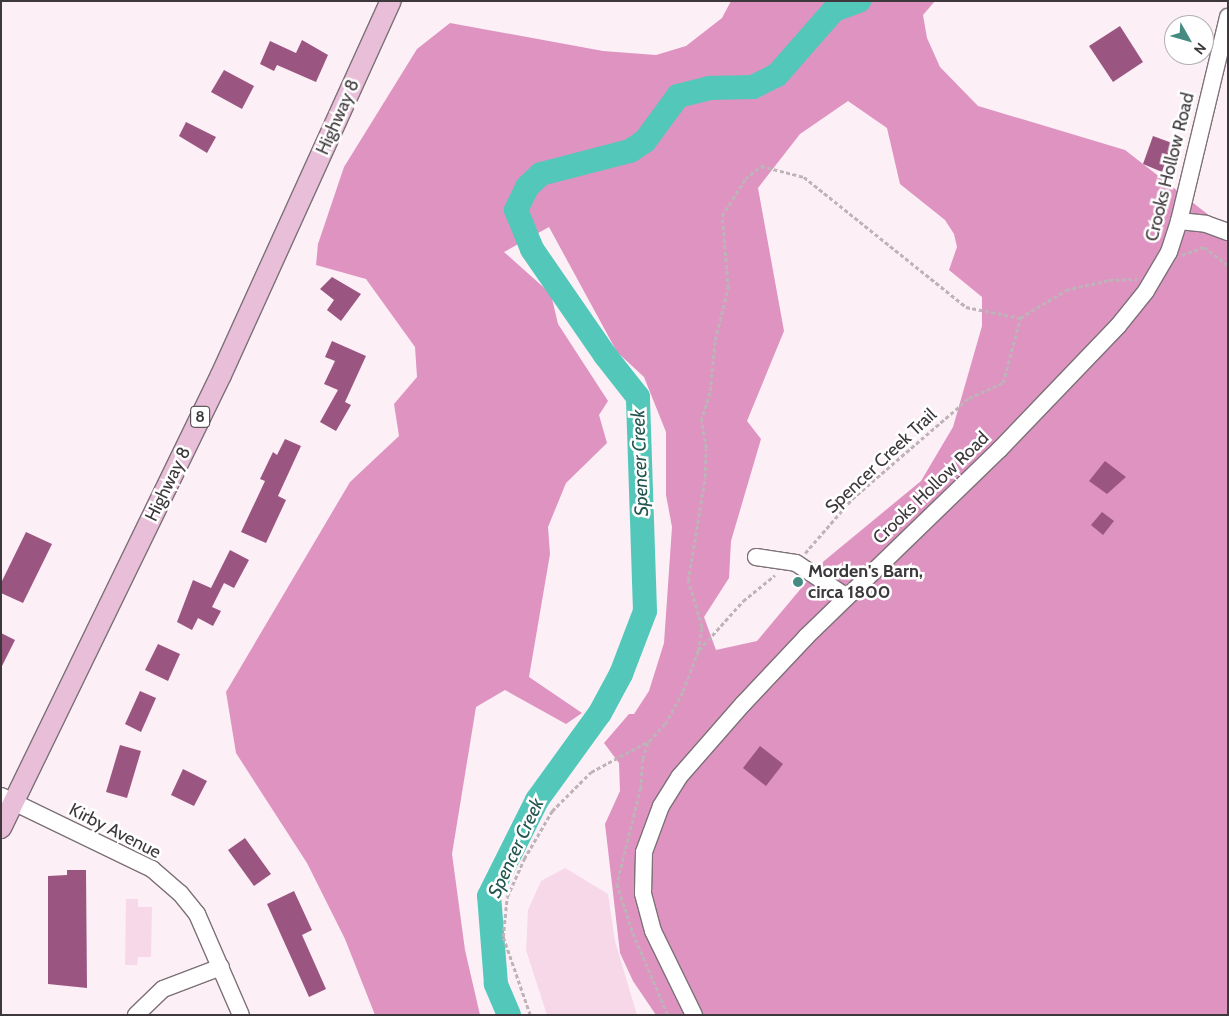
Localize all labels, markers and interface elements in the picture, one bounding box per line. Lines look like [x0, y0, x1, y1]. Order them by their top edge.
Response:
north arrow [1164, 15, 1214, 65]
text: N [1190, 39, 1210, 58]
street label: Highway 8 [312, 76, 364, 158]
street label: Crooks Hollow Road [1141, 90, 1199, 244]
road number: 8 [190, 404, 210, 431]
street label: Spencer Creek Trail [821, 404, 941, 518]
water label: Spencer Creek [627, 409, 653, 517]
street label: Crooks Hollow Road [869, 427, 993, 549]
street label: Highway 8 [141, 443, 195, 525]
place label: Morden's Barn, circa 1800 [808, 561, 923, 604]
marker: Morden's Barn, circa 1800 [792, 576, 804, 588]
water label: Spencer Creek [483, 795, 549, 901]
street label: Kirby Avenue [65, 799, 165, 863]

